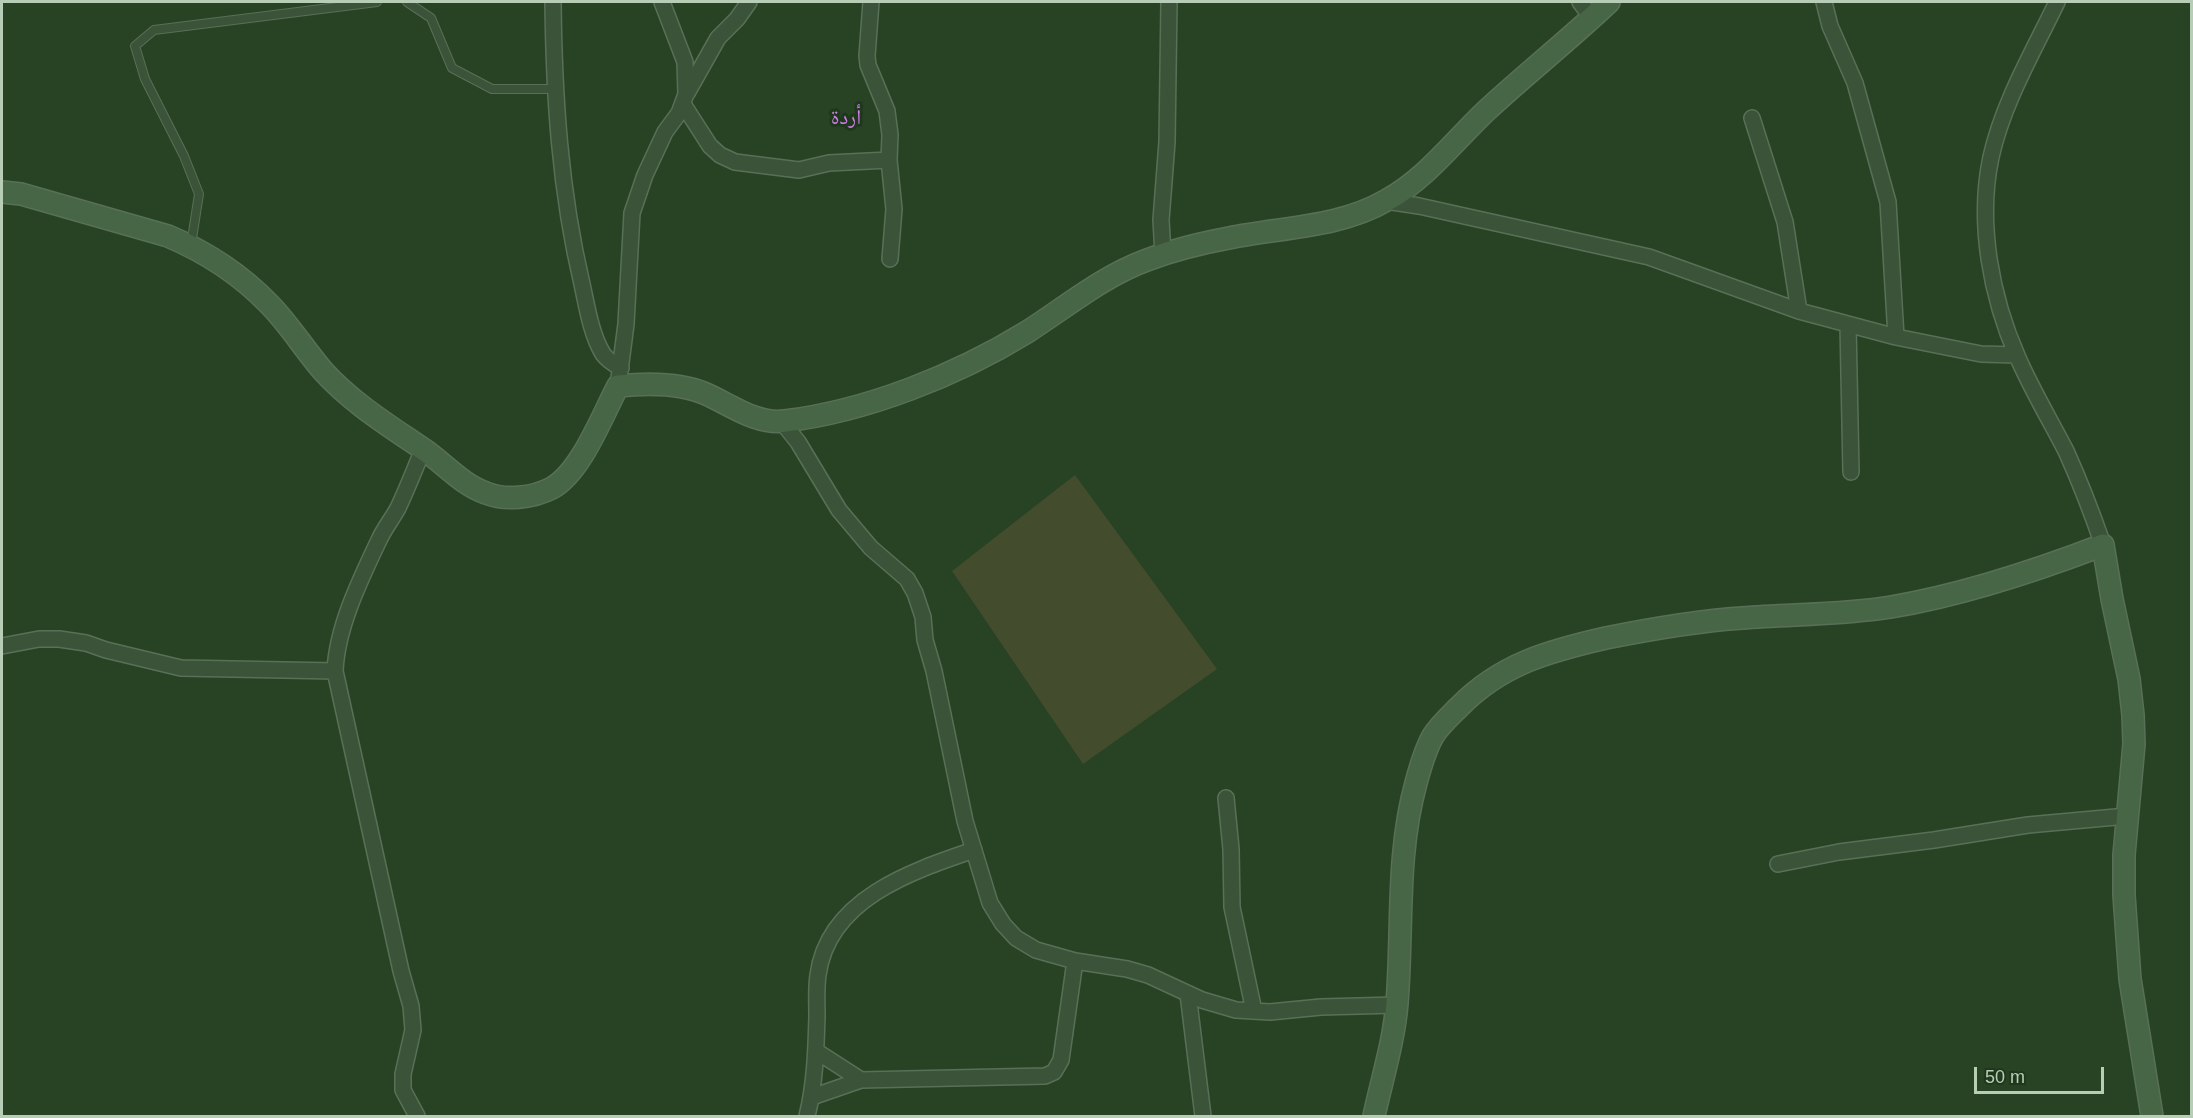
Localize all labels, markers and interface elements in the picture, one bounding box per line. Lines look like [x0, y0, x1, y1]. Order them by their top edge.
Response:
district label: أردة [831, 105, 861, 131]
scale bar [1977, 1055, 2108, 1093]
text: 50 m [1985, 1067, 2025, 1087]

